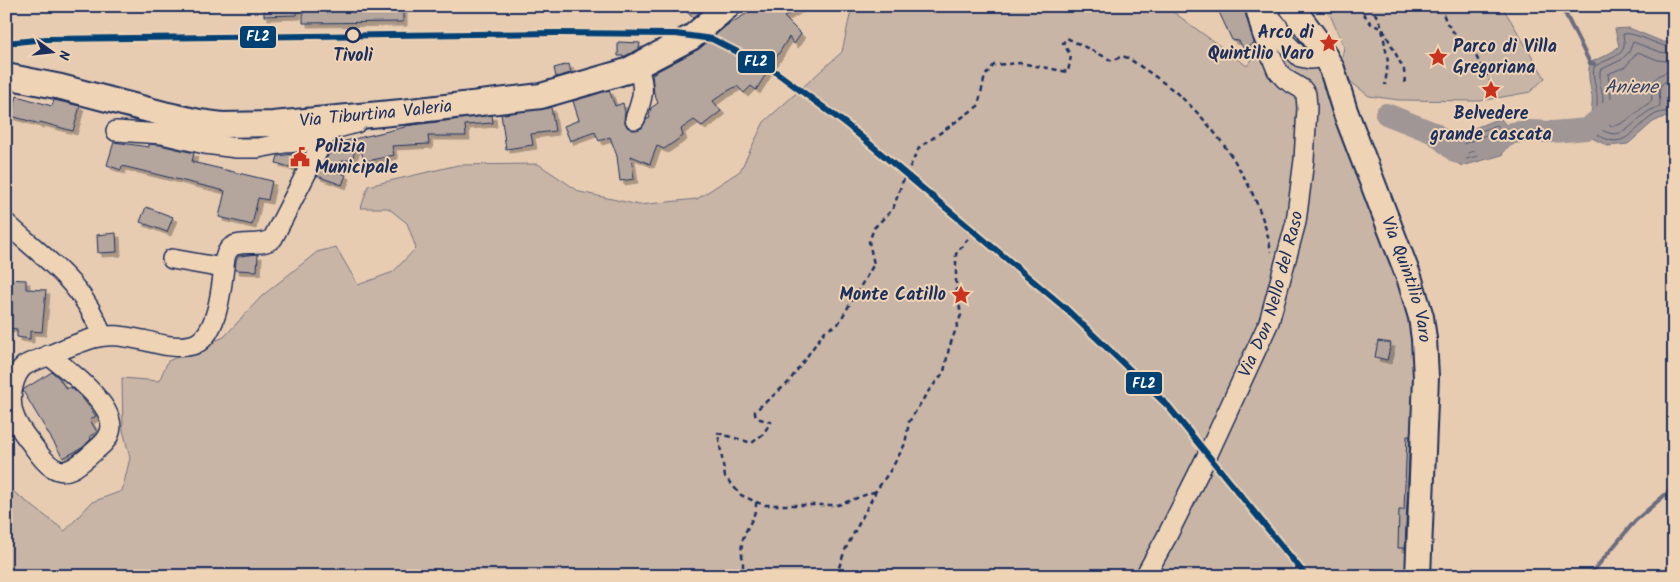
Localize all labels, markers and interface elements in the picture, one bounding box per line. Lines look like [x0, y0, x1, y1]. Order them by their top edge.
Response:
place label: Arco di Quintilio Varo [1208, 19, 1314, 69]
line badge: FL2 [239, 25, 277, 49]
text: FL2 [246, 26, 270, 48]
marker: Tivoli [345, 27, 361, 43]
north arrow [28, 28, 78, 78]
place icon: Arco di Quintilio Varo [1318, 32, 1340, 54]
place label: Parco di Villa Gregoriana [1453, 33, 1557, 83]
place label: Tivoli [333, 42, 373, 71]
place icon: Parco di Villa Gregoriana [1427, 46, 1449, 68]
text: N [52, 48, 75, 62]
line badge: FL2 [737, 50, 776, 74]
text: FL2 [744, 51, 768, 73]
water label: Aniene [1604, 73, 1660, 103]
place icon: Belvedere grande cascata [1480, 79, 1502, 101]
street label: Via Tiburtina Valeria [298, 92, 454, 136]
place label: Belvedere grande cascata [1429, 100, 1552, 150]
place label: Polizia Municipale [315, 133, 398, 183]
public building icon: Polizia Municipale [289, 146, 311, 168]
street label: Via Don Nello del Raso [1231, 209, 1312, 382]
street label: Via Quintilio Varo [1372, 212, 1439, 344]
place label: Monte Catillo [840, 281, 946, 310]
place icon: Monte Catillo [950, 284, 972, 306]
line badge: FL2 [1125, 371, 1163, 395]
text: FL2 [1132, 373, 1156, 395]

